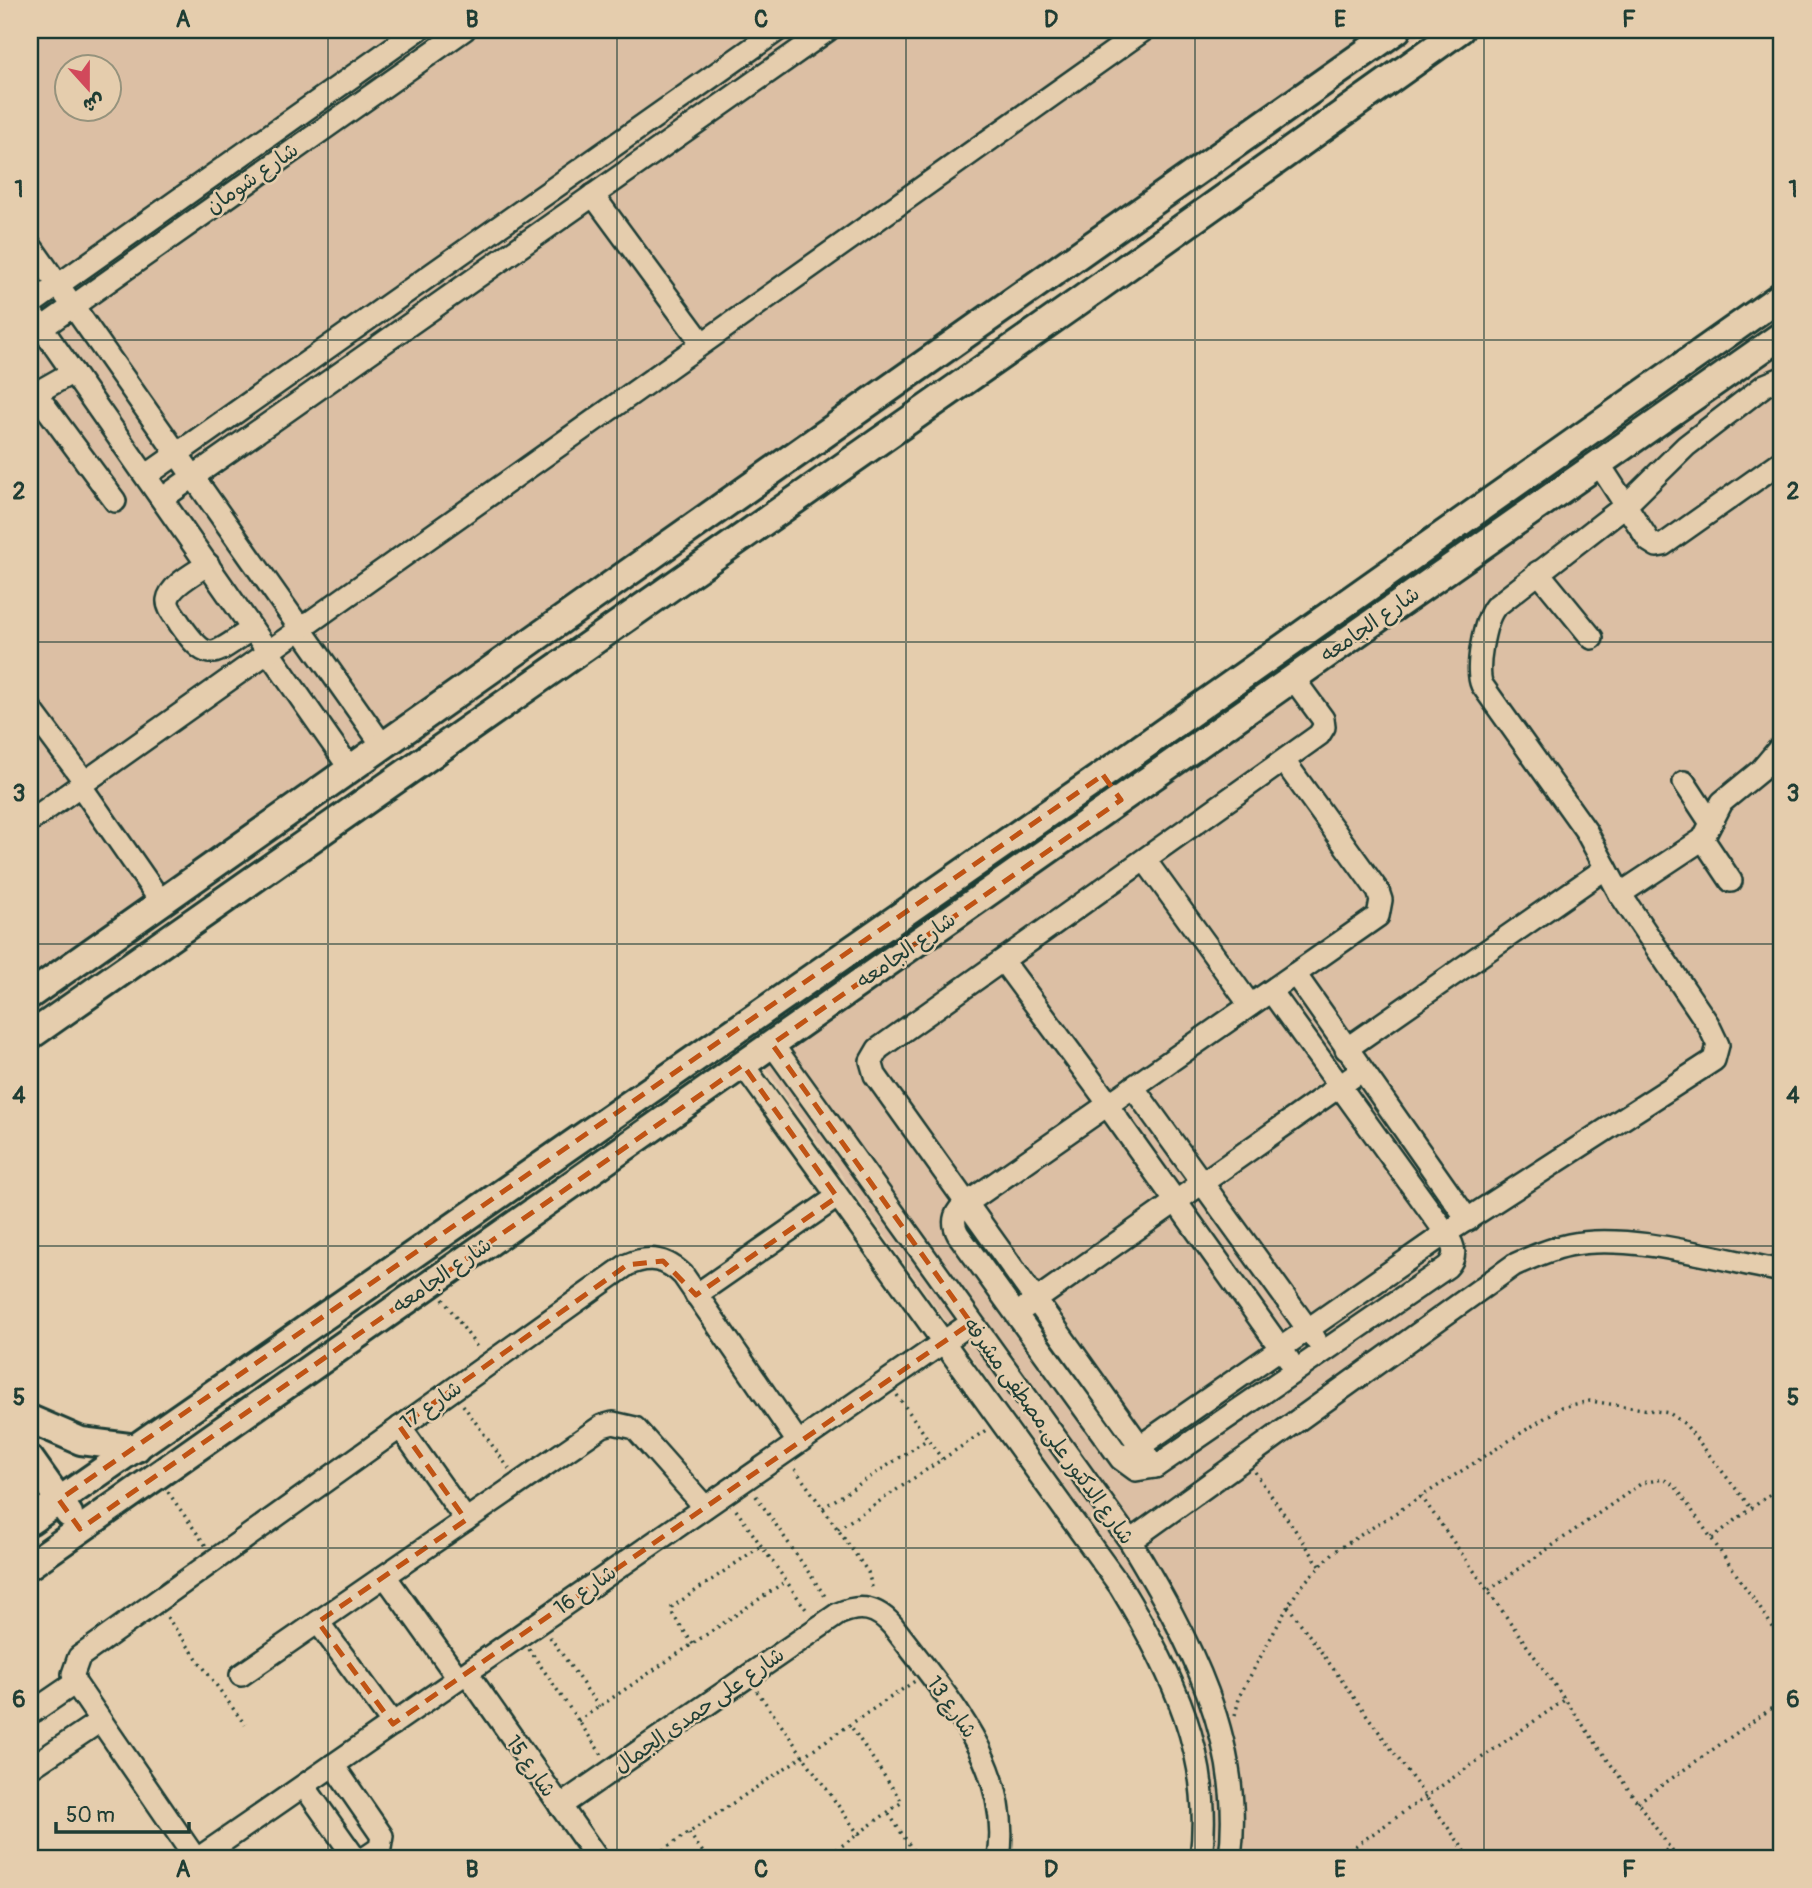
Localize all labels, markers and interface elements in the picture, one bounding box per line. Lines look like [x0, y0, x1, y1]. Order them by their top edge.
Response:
text: A [176, 5, 191, 34]
text: B [465, 5, 479, 34]
text: C [754, 5, 768, 34]
text: D [1044, 5, 1058, 34]
text: E [1334, 5, 1346, 34]
text: F [1622, 5, 1636, 34]
north arrow [52, 52, 122, 122]
text: ش [80, 88, 108, 118]
street label: شارع شومان [201, 137, 304, 221]
text: 1 [15, 175, 24, 204]
text: 1 [1789, 175, 1798, 204]
text: 2 [13, 477, 26, 506]
text: 2 [1787, 477, 1800, 506]
street label: شارع الجامعه [1315, 580, 1426, 669]
text: 3 [13, 779, 25, 808]
text: 3 [1787, 779, 1799, 808]
street label: شارع الجامعه [851, 906, 962, 995]
text: 4 [12, 1081, 26, 1110]
text: 4 [1786, 1081, 1800, 1110]
street label: شارع الجامعه [387, 1231, 498, 1320]
street label: شارع الدكتور على مصطفى مشرفه [956, 1313, 1140, 1551]
street label: شارع 17 [395, 1374, 468, 1437]
text: 5 [13, 1383, 25, 1412]
text: 5 [1787, 1383, 1799, 1412]
street label: شارع 16 [549, 1559, 622, 1622]
street label: شارع على حمدى الجمال [609, 1641, 790, 1780]
street label: شارع 13 [920, 1671, 983, 1744]
text: 6 [12, 1685, 26, 1714]
text: 6 [1786, 1685, 1800, 1714]
street label: شارع 15 [499, 1730, 562, 1803]
scale bar [56, 1790, 189, 1834]
text: 50 m [66, 1802, 115, 1829]
text: A [176, 1855, 191, 1884]
text: B [465, 1855, 479, 1884]
text: C [754, 1855, 768, 1884]
text: D [1044, 1855, 1058, 1884]
text: E [1334, 1855, 1346, 1884]
text: F [1622, 1855, 1636, 1884]

